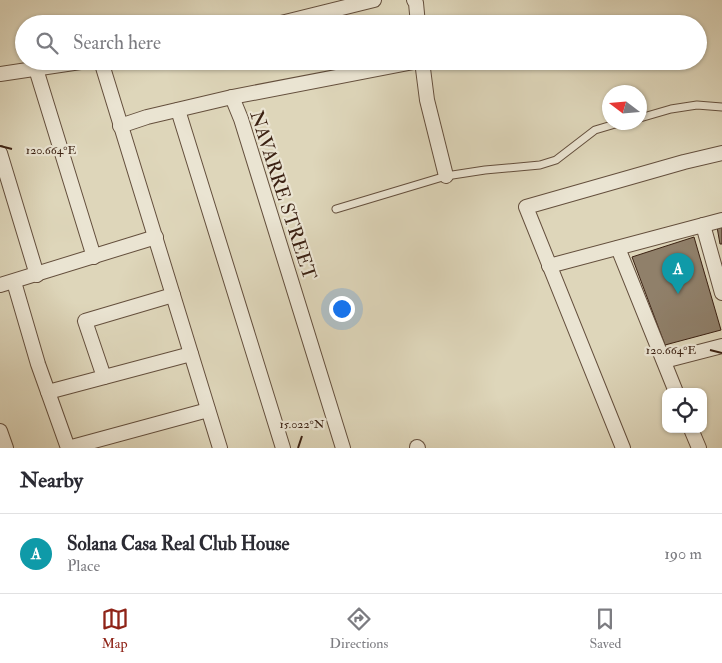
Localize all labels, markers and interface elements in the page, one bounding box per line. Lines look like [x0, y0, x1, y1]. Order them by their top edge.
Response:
search box [15, 15, 707, 70]
icon: search [33, 29, 61, 57]
text: Search here [73, 31, 161, 55]
north arrow [602, 85, 647, 130]
street label: NAVARRE STREET [244, 108, 322, 283]
text: 120.664°E [26, 143, 76, 158]
pin: A [662, 253, 694, 294]
your location [329, 296, 355, 322]
text: 120.664°E [646, 343, 696, 358]
map controls [662, 388, 707, 433]
button: locate [662, 388, 707, 433]
text: 15.022°N [280, 417, 325, 432]
text: Nearby [20, 467, 83, 494]
text: Solana Casa Real Club House [67, 532, 290, 556]
text: A [31, 544, 41, 564]
text: 190 m [664, 544, 702, 564]
text: Place [67, 556, 100, 576]
tab: Map [101, 605, 129, 652]
tab: Directions [330, 605, 388, 652]
tab: Saved [589, 605, 621, 652]

